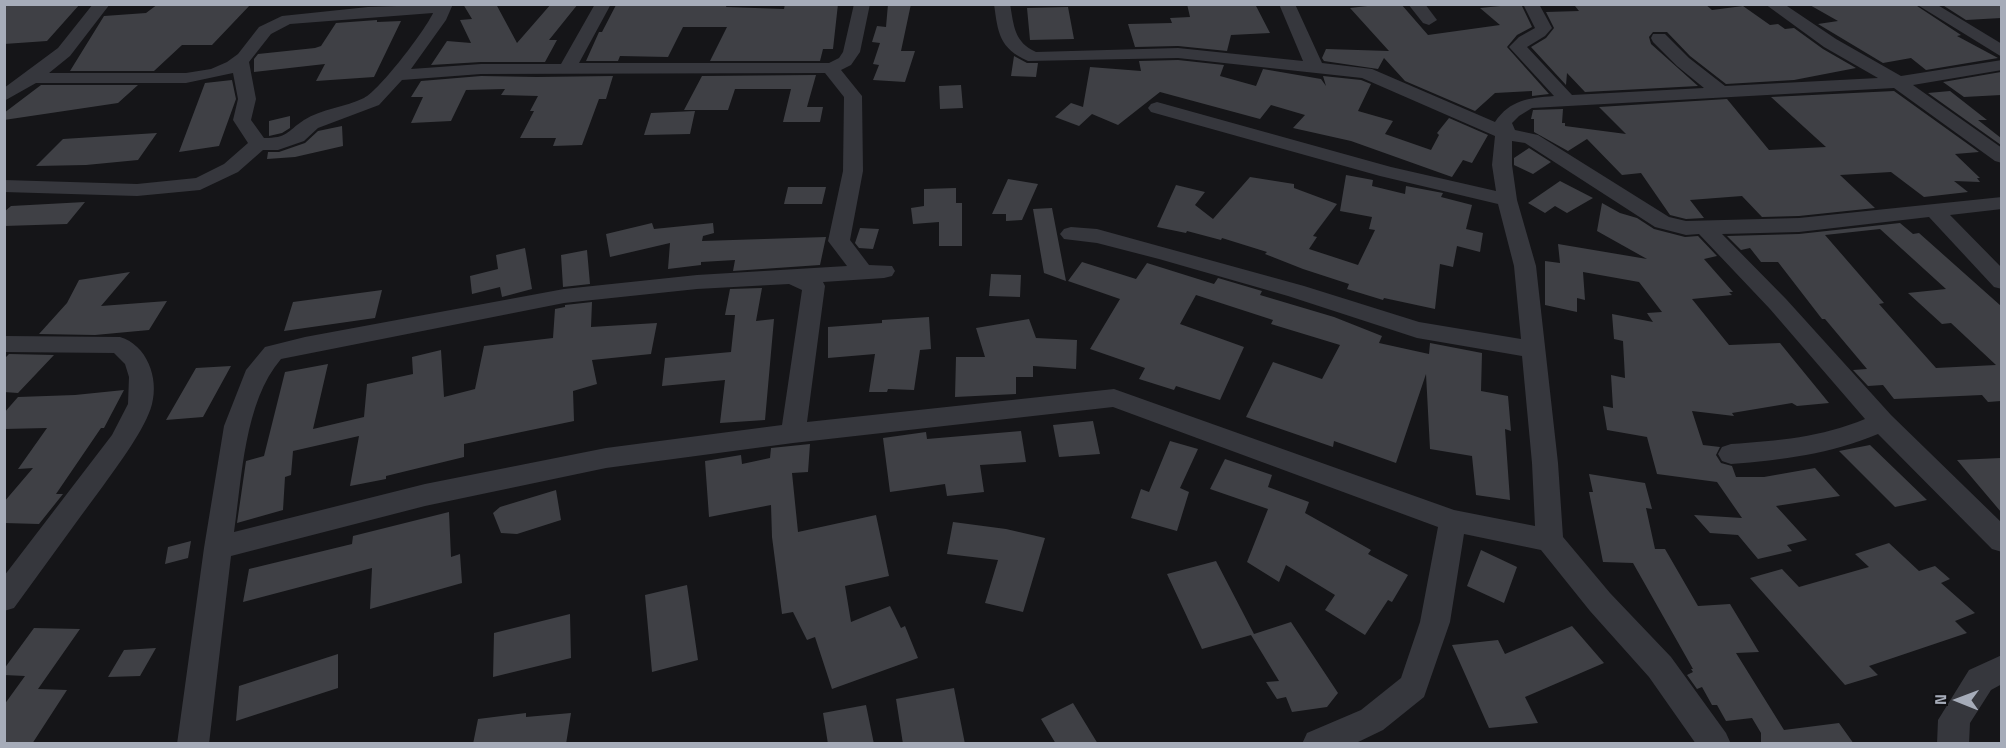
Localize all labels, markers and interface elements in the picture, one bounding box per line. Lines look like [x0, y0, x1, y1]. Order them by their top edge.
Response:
north arrow [1928, 670, 1988, 730]
text: N [1928, 694, 1952, 705]

